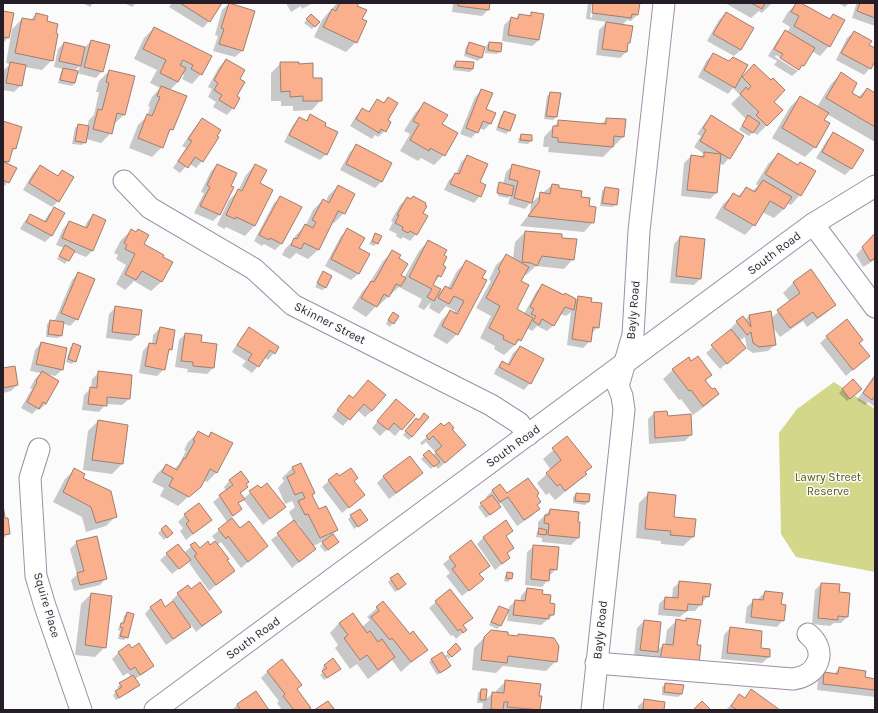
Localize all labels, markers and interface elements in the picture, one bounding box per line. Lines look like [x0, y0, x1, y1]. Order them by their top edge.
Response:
street label: South Road [745, 228, 803, 278]
street label: Bayly Road [623, 280, 643, 340]
street label: Skinner Street [292, 299, 369, 347]
street label: South Road [483, 422, 543, 470]
park label: Lawry Street Reserve [795, 470, 862, 498]
street label: Squire Place [31, 571, 63, 639]
street label: Bayly Road [590, 600, 610, 660]
street label: South Road [223, 614, 283, 662]

